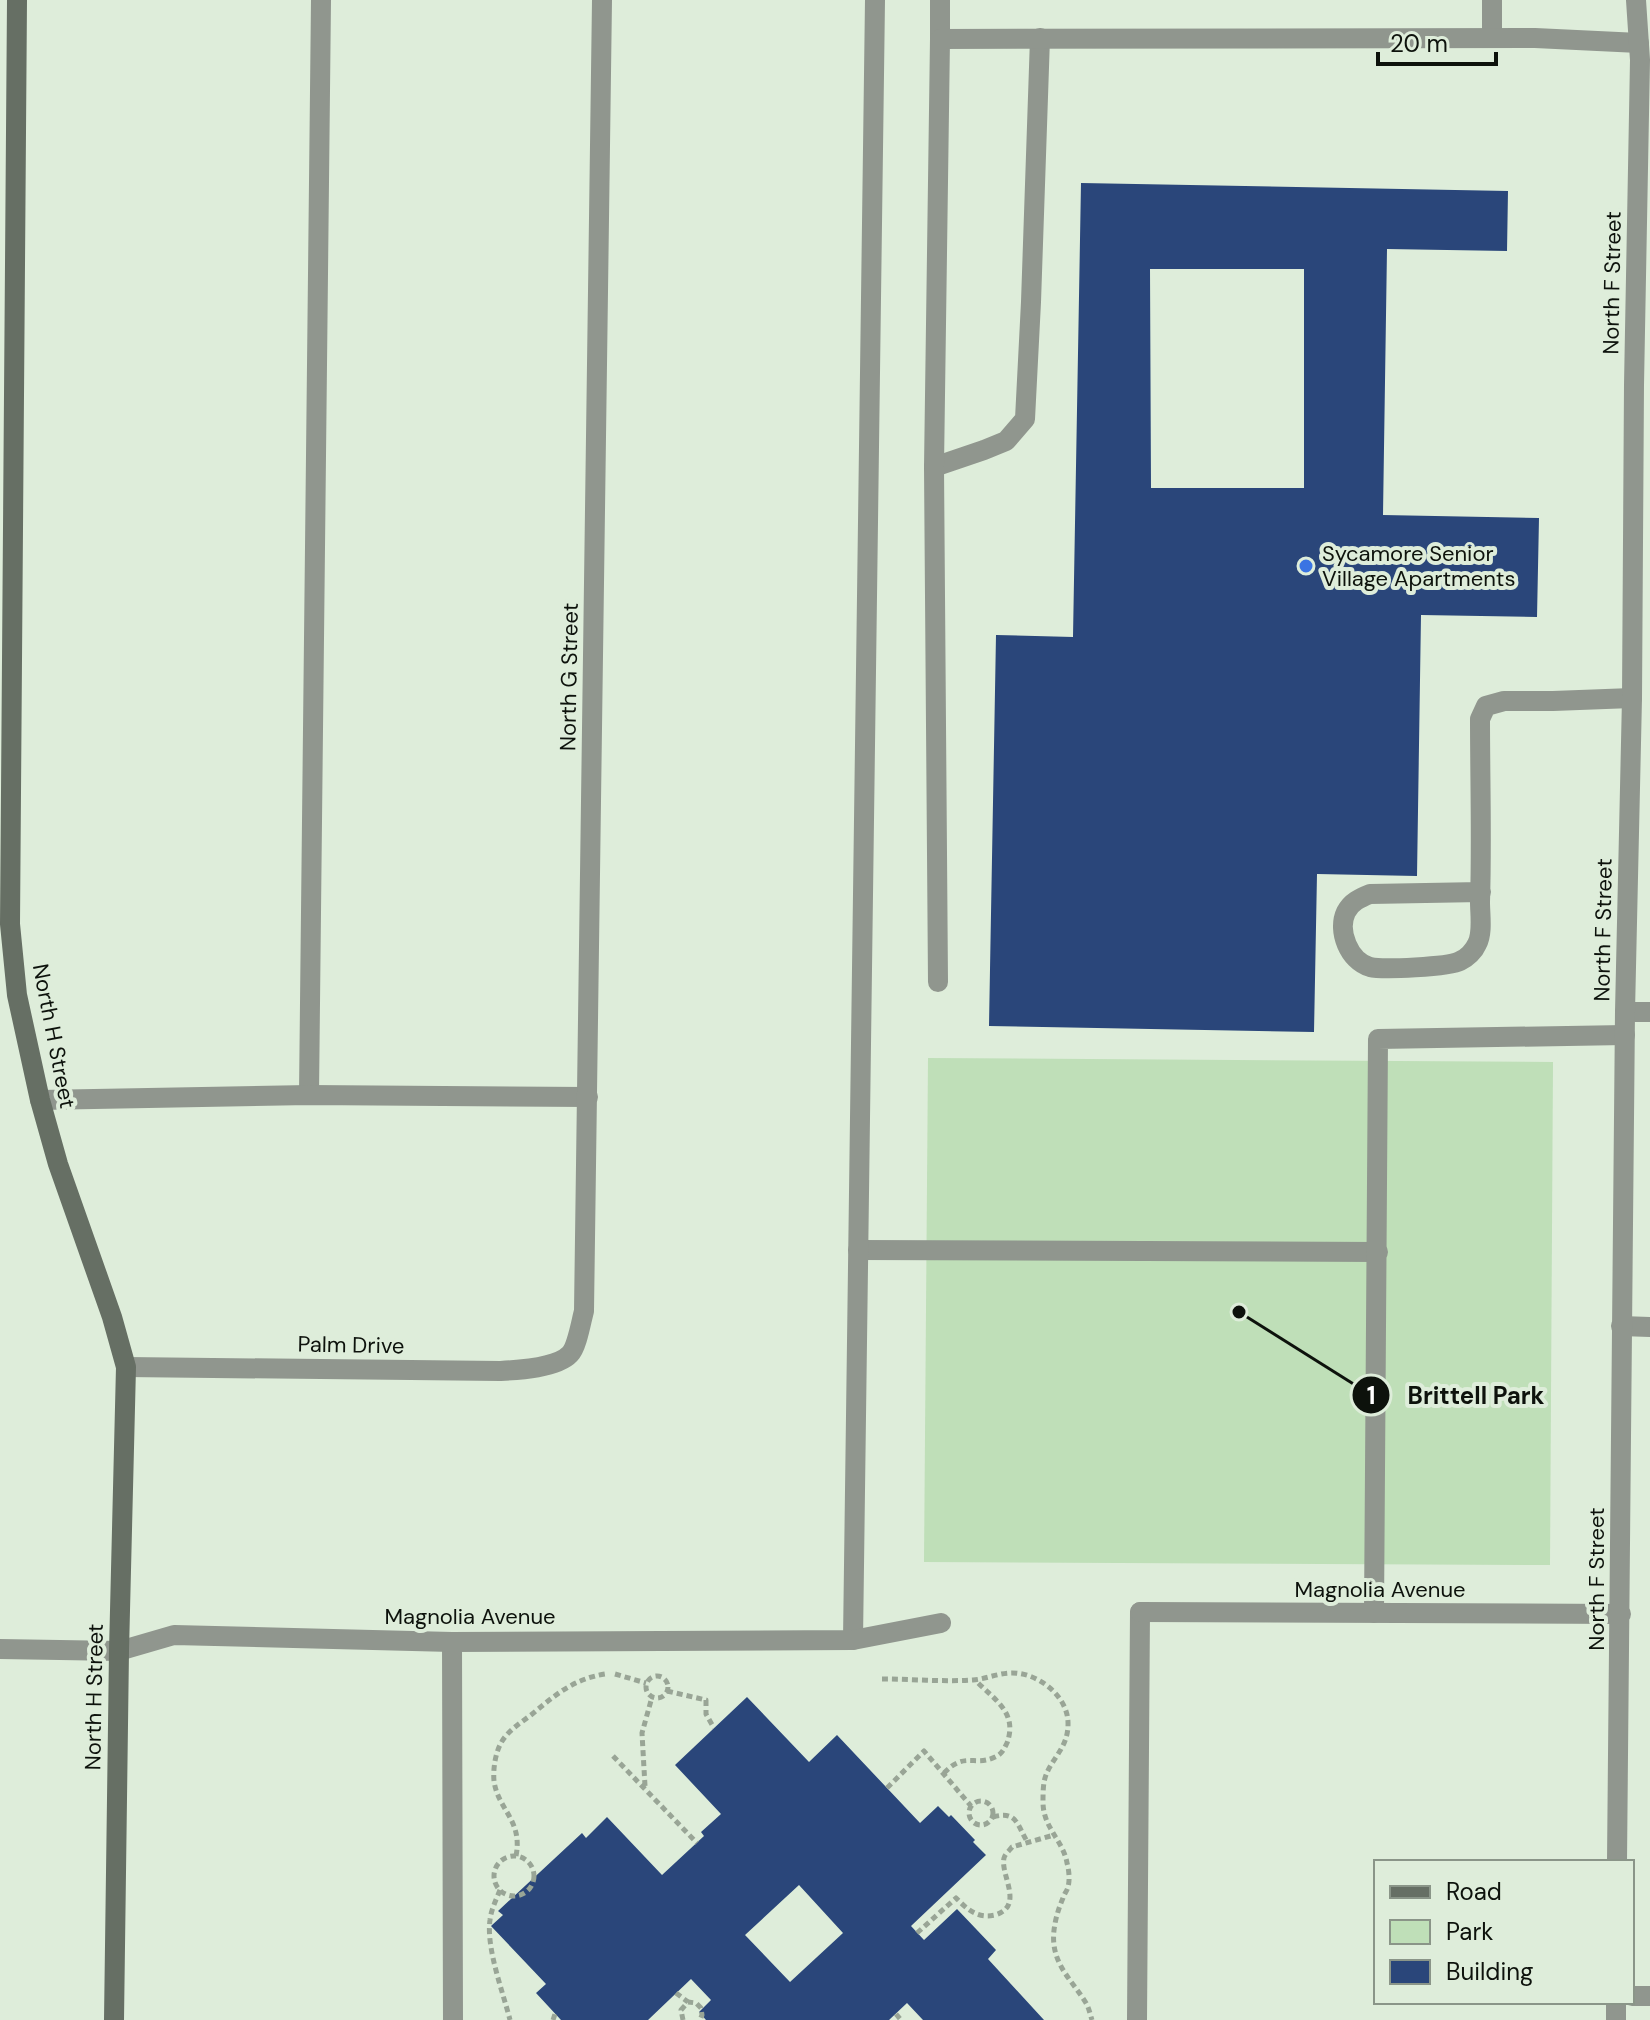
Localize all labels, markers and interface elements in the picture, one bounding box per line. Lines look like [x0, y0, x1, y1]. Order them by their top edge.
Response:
scale bar [1378, 16, 1496, 66]
text: 20 m [1390, 28, 1448, 59]
street label: North F Street [1596, 211, 1628, 355]
place label: Sycamore Senior Village Apartments [1322, 539, 1515, 593]
marker: Sycamore Senior Village Apartments [1297, 557, 1315, 575]
street label: North G Street [553, 603, 585, 751]
street label: North F Street [1587, 858, 1619, 1002]
street label: North H Street [26, 961, 82, 1111]
street label: Palm Drive [297, 1330, 405, 1360]
callout: Brittell Park [1351, 1371, 1560, 1419]
text: 1 [1367, 1380, 1375, 1411]
text: Brittell Park [1408, 1380, 1545, 1411]
street label: North F Street [1582, 1507, 1611, 1651]
street label: Magnolia Avenue [1294, 1575, 1466, 1604]
street label: Magnolia Avenue [384, 1602, 556, 1631]
street label: North H Street [78, 1623, 110, 1771]
legend [1374, 1860, 1634, 2004]
text: Road [1446, 1876, 1502, 1907]
text: Park [1446, 1916, 1493, 1947]
text: Building [1446, 1956, 1533, 1987]

